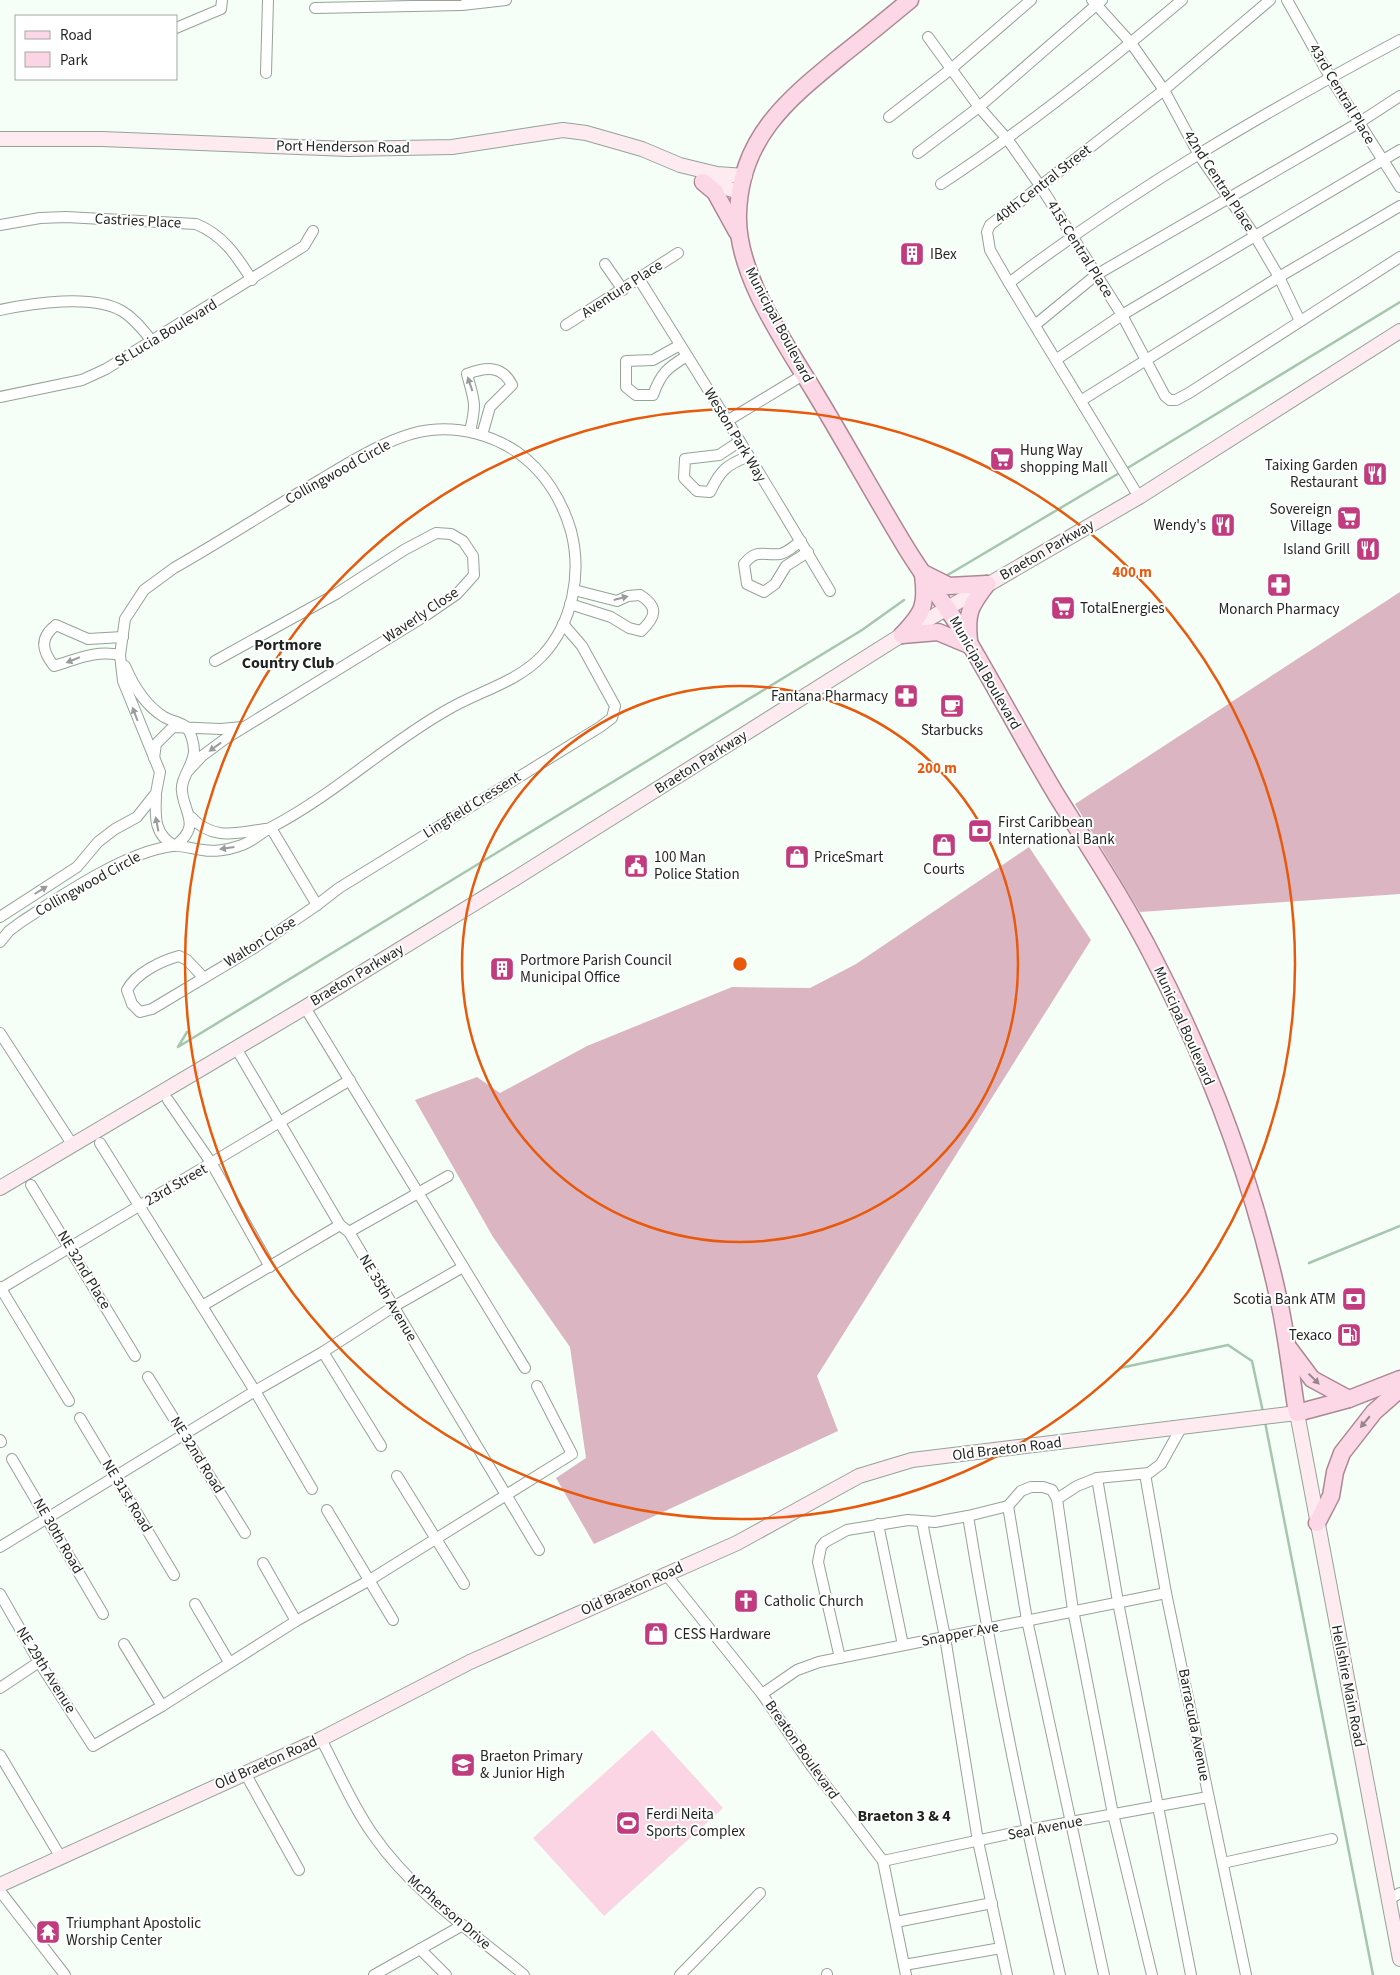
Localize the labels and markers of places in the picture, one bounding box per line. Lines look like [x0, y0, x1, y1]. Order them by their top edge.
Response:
building icon: IBex [899, 241, 925, 267]
place label: IBex [930, 244, 957, 265]
place label: Hung Way shopping Mall [1020, 440, 1108, 478]
supermarket icon: Hung Way shopping Mall [989, 446, 1015, 472]
place label: Taixing Garden Restaurant [1265, 455, 1358, 493]
restaurant icon: Taixing Garden Restaurant [1362, 461, 1388, 487]
place label: Sovereign Village [1270, 499, 1332, 537]
supermarket icon: Sovereign Village [1336, 505, 1362, 531]
restaurant icon: Wendy's [1210, 512, 1236, 538]
place label: Wendy's [1154, 515, 1206, 536]
restaurant icon: Island Grill [1355, 536, 1381, 562]
place label: Island Grill [1283, 539, 1350, 560]
pharmacy icon: Monarch Pharmacy [1266, 572, 1292, 598]
supermarket icon: TotalEnergies [1050, 595, 1076, 621]
place label: TotalEnergies [1080, 598, 1165, 619]
place label: Monarch Pharmacy [1218, 599, 1340, 620]
pharmacy icon: Fantana Pharmacy [893, 683, 919, 709]
place label: Fantana Pharmacy [771, 686, 888, 707]
cafe icon: Starbucks [939, 693, 965, 719]
place label: Starbucks [921, 720, 983, 741]
place label: First Caribbean International Bank [998, 812, 1115, 850]
bank icon: First Caribbean International Bank [967, 818, 993, 844]
shop icon: Courts [931, 832, 957, 858]
shop icon: PriceSmart [784, 844, 810, 870]
place label: 100 Man Police Station [654, 847, 740, 885]
place label: PriceSmart [814, 847, 883, 868]
public building icon: 100 Man Police Station [623, 853, 649, 879]
place label: Courts [923, 859, 965, 880]
place label: Portmore Parish Council Municipal Office [520, 950, 672, 988]
centre of rings [731, 955, 749, 973]
building icon: Portmore Parish Council Municipal Office [489, 956, 515, 982]
bank icon: Scotia Bank ATM [1341, 1286, 1367, 1312]
place label: Scotia Bank ATM [1233, 1289, 1336, 1310]
fuel station icon: Texaco [1336, 1322, 1362, 1348]
place label: Texaco [1289, 1325, 1332, 1346]
church icon: Catholic Church [733, 1588, 759, 1614]
place label: Catholic Church [764, 1591, 864, 1612]
shop icon: CESS Hardware [643, 1621, 669, 1647]
place label: CESS Hardware [674, 1624, 771, 1645]
place label: Braeton Primary & Junior High [480, 1746, 583, 1784]
school or university icon: Braeton Primary & Junior High [450, 1752, 476, 1778]
place label: Ferdi Neita Sports Complex [646, 1804, 745, 1842]
sports icon: Ferdi Neita Sports Complex [615, 1810, 641, 1836]
place label: Triumphant Apostolic Worship Center [66, 1913, 201, 1951]
temple icon: Triumphant Apostolic Worship Center [35, 1919, 61, 1945]

